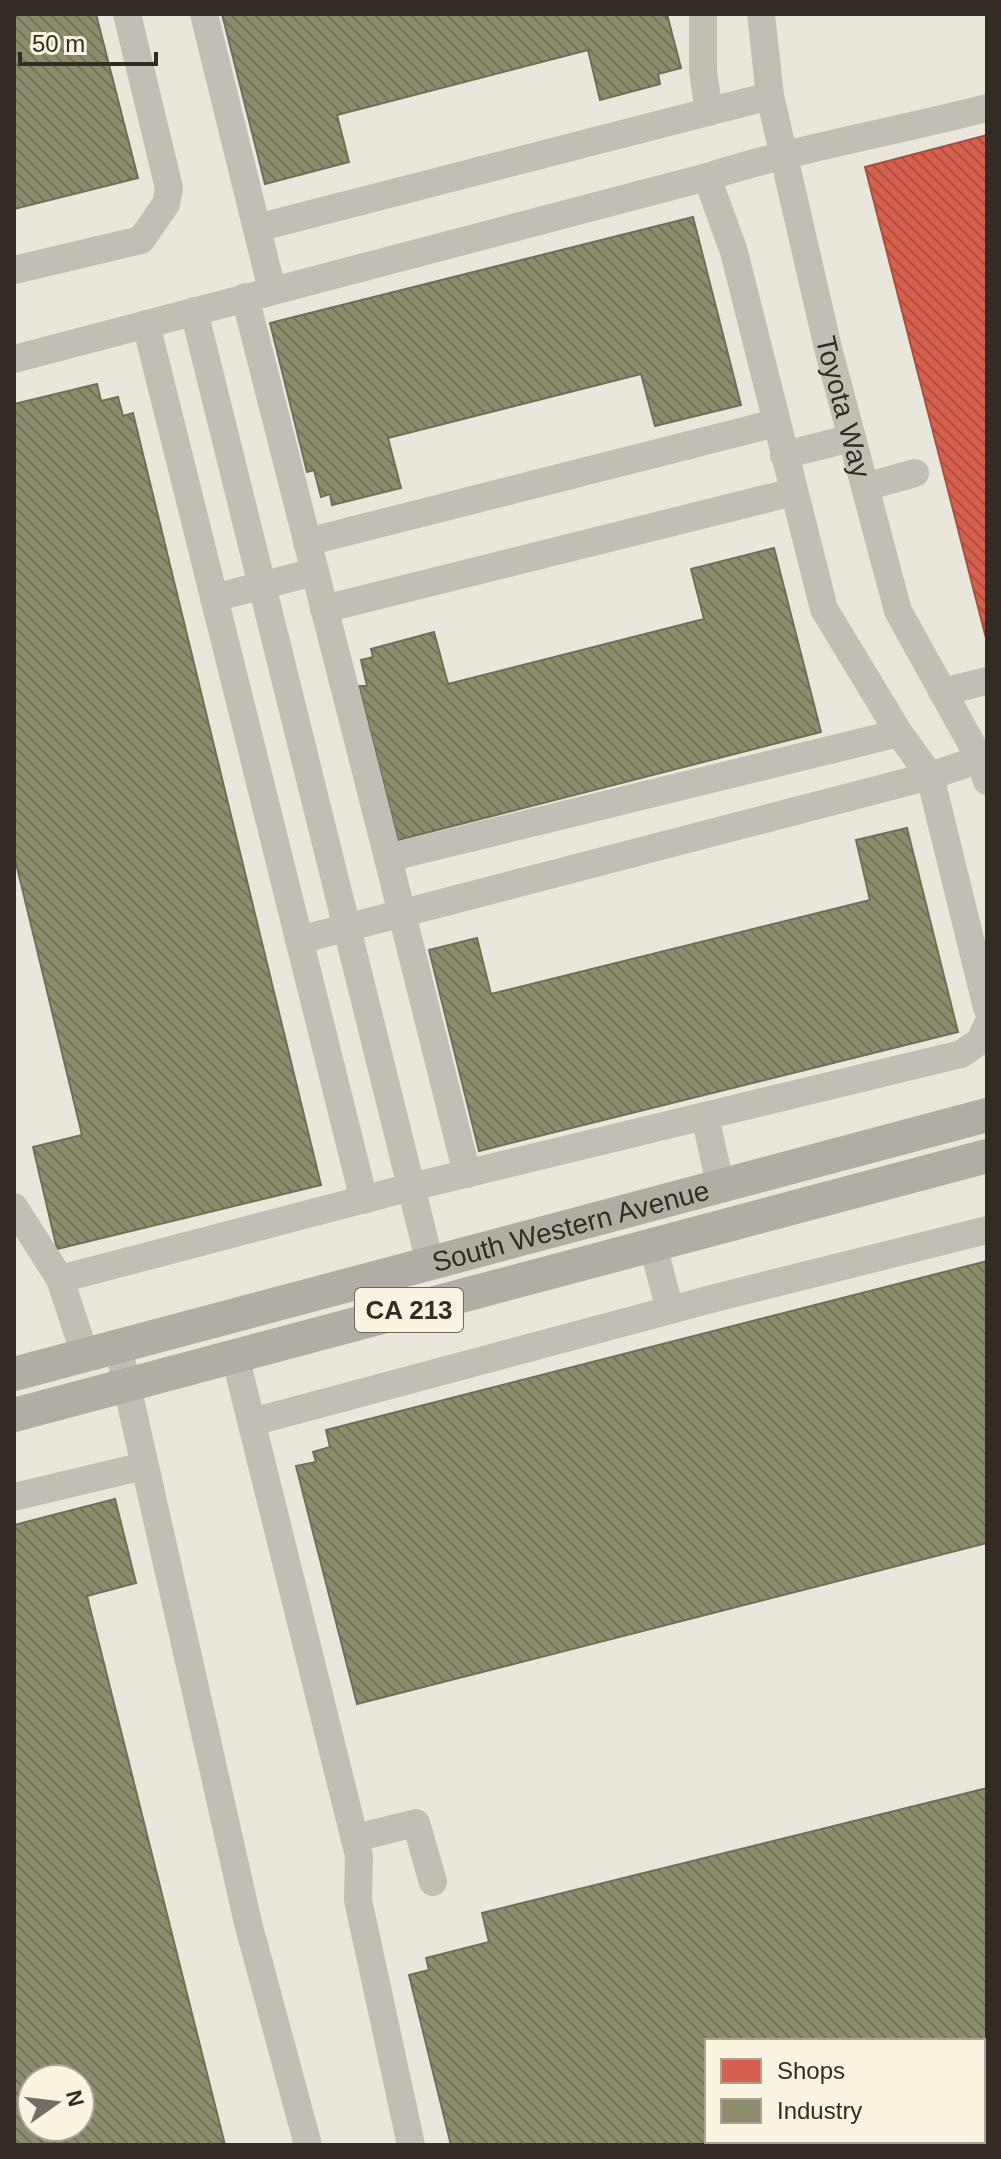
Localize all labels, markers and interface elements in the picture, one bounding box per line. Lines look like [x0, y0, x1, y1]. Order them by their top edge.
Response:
scale bar [20, 16, 156, 66]
text: 50 m [32, 30, 85, 57]
street label: Toyota Way [810, 333, 877, 481]
street label: South Western Avenue [429, 1174, 713, 1278]
road number: CA 213 [355, 1288, 463, 1332]
legend [705, 2039, 985, 2143]
text: Shops [777, 2057, 845, 2084]
north arrow [16, 2063, 96, 2143]
text: N [61, 2088, 89, 2109]
text: Industry [777, 2097, 862, 2124]

